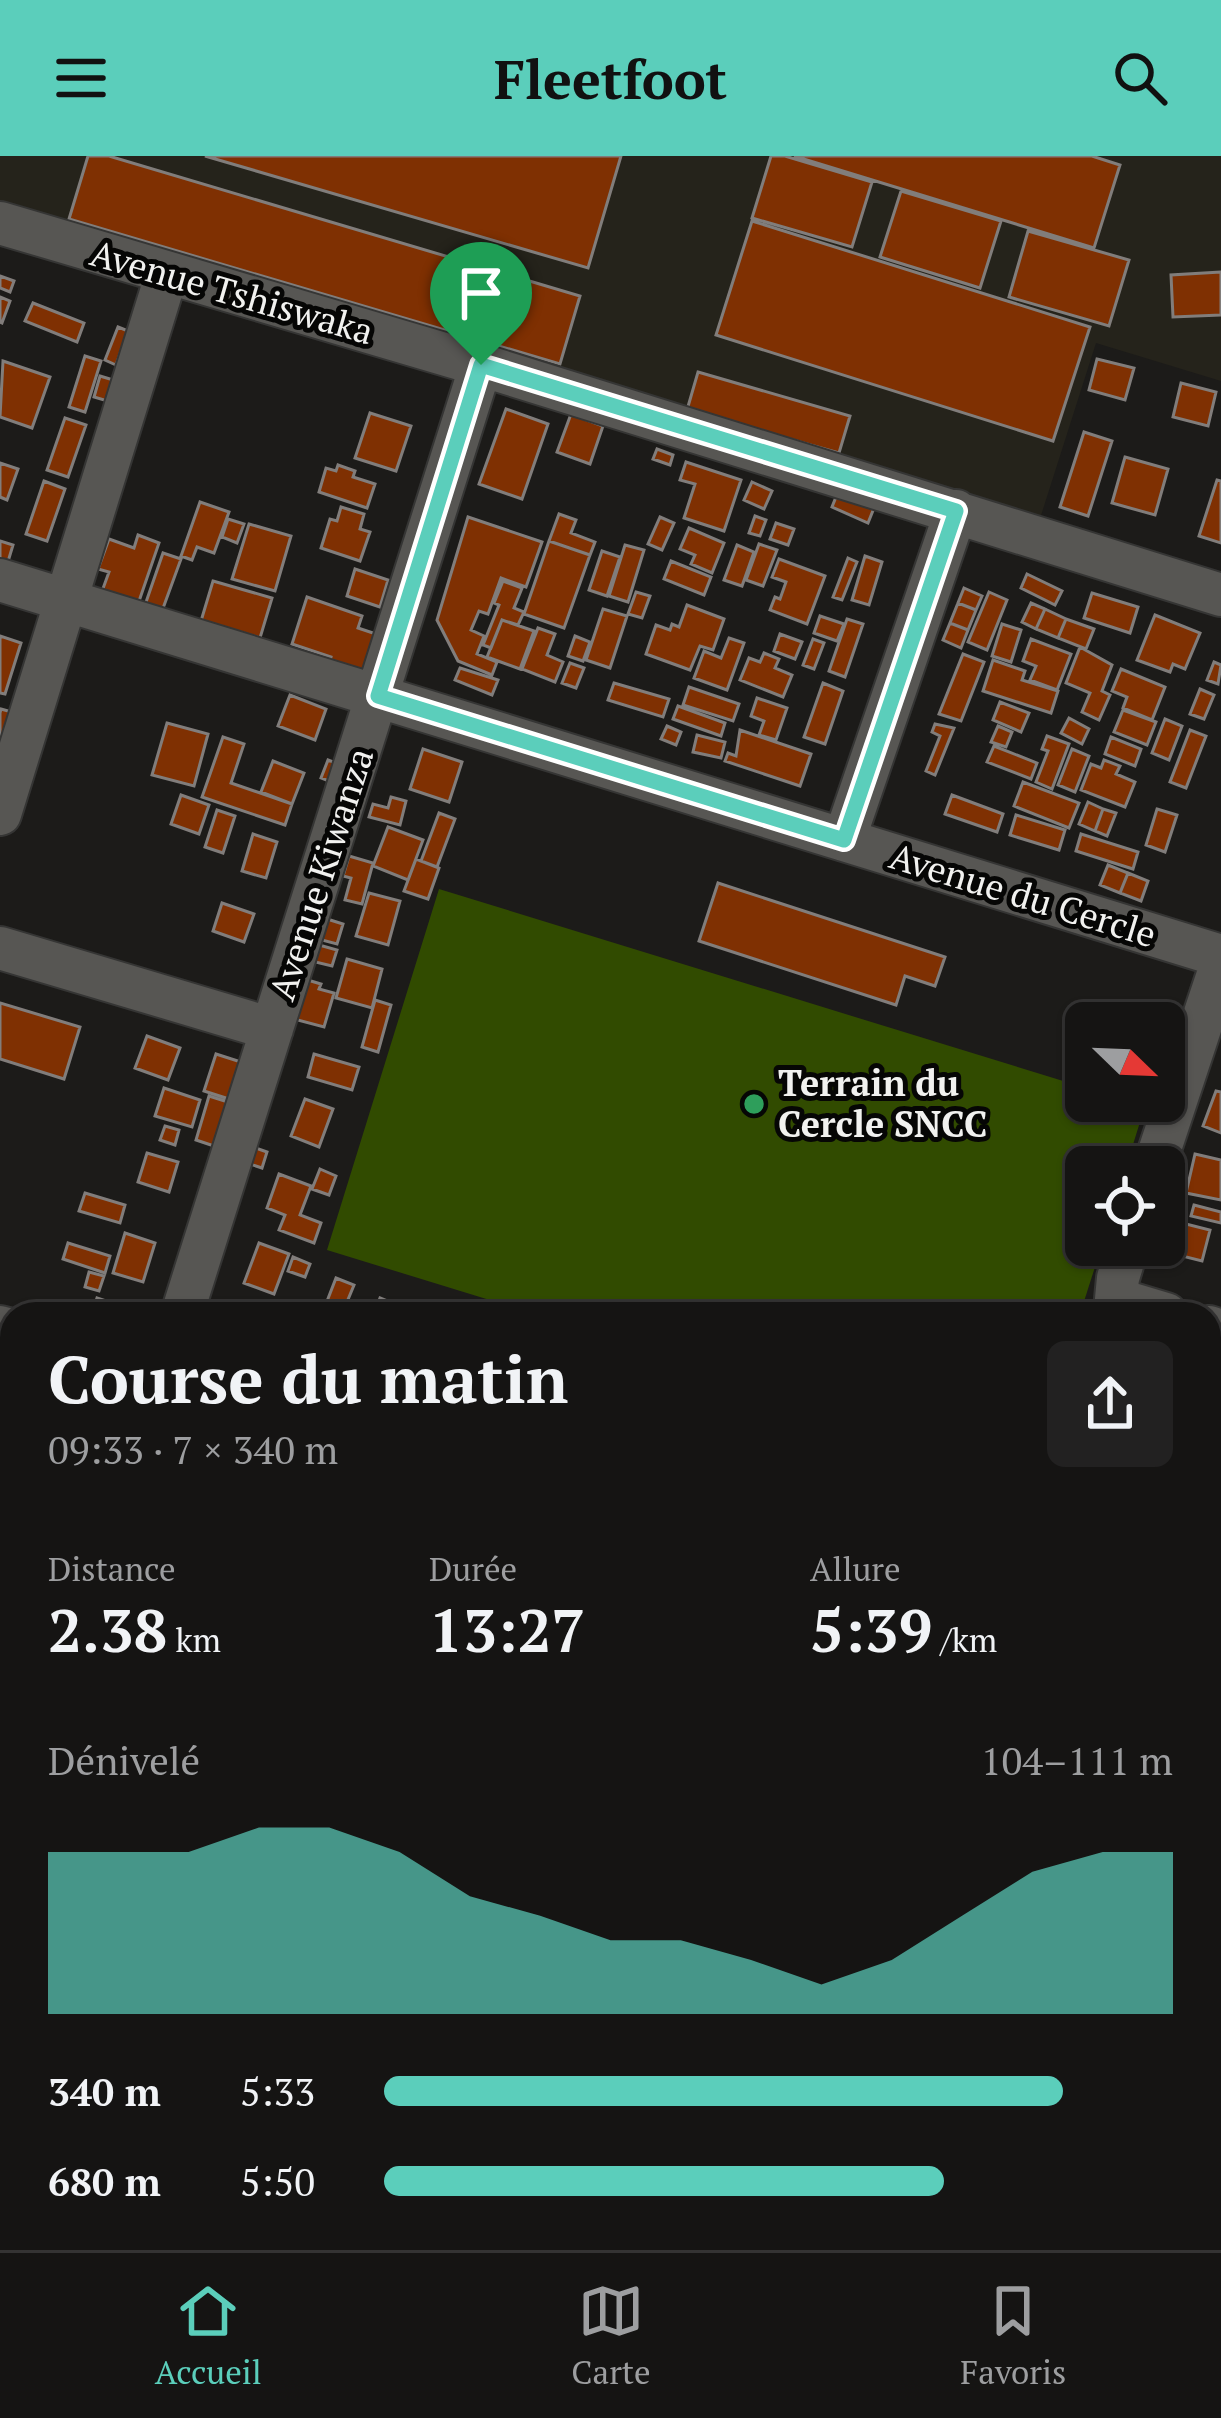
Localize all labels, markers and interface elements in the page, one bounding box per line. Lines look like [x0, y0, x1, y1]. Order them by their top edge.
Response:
text: Fleetfoot [494, 43, 727, 114]
icon: menu [48, 45, 114, 111]
icon: search [1107, 45, 1173, 111]
street label: Avenue Tshiswaka [85, 229, 379, 354]
pin [430, 242, 532, 365]
icon: arrive [448, 260, 514, 326]
street label: Avenue Kiwanza [258, 742, 383, 1006]
street label: Avenue du Cercle [884, 832, 1162, 957]
north arrow [1065, 1002, 1185, 1122]
map controls [1065, 1002, 1185, 1266]
place label: Terrain du Cercle SNCC [778, 1059, 987, 1147]
marker: Terrain du Cercle SNCC [741, 1091, 767, 1117]
button: locate [1065, 1146, 1185, 1266]
text: Course du matin [48, 1334, 568, 1422]
button: share [1047, 1341, 1173, 1467]
text: 09:33 · 7 × 340 m [48, 1423, 338, 1475]
text: Distance [48, 1547, 175, 1590]
text: Durée [429, 1547, 517, 1590]
text: Allure [810, 1547, 901, 1590]
text: 2.38 [48, 1590, 167, 1669]
text: 13:27 [429, 1590, 585, 1669]
text: 5:39 [810, 1590, 932, 1669]
text: km [167, 1618, 221, 1661]
text: /km [932, 1618, 997, 1661]
text: Dénivelé [48, 1734, 200, 1786]
text: 104–111 m [981, 1734, 1173, 1786]
text: 340 m [48, 2065, 161, 2117]
text: 5:33 [240, 2065, 315, 2117]
text: 680 m [48, 2155, 161, 2207]
text: 5:50 [240, 2155, 315, 2207]
tab: Accueil [155, 2278, 262, 2393]
tab: Carte [571, 2278, 651, 2393]
tab: Favoris [960, 2278, 1066, 2393]

